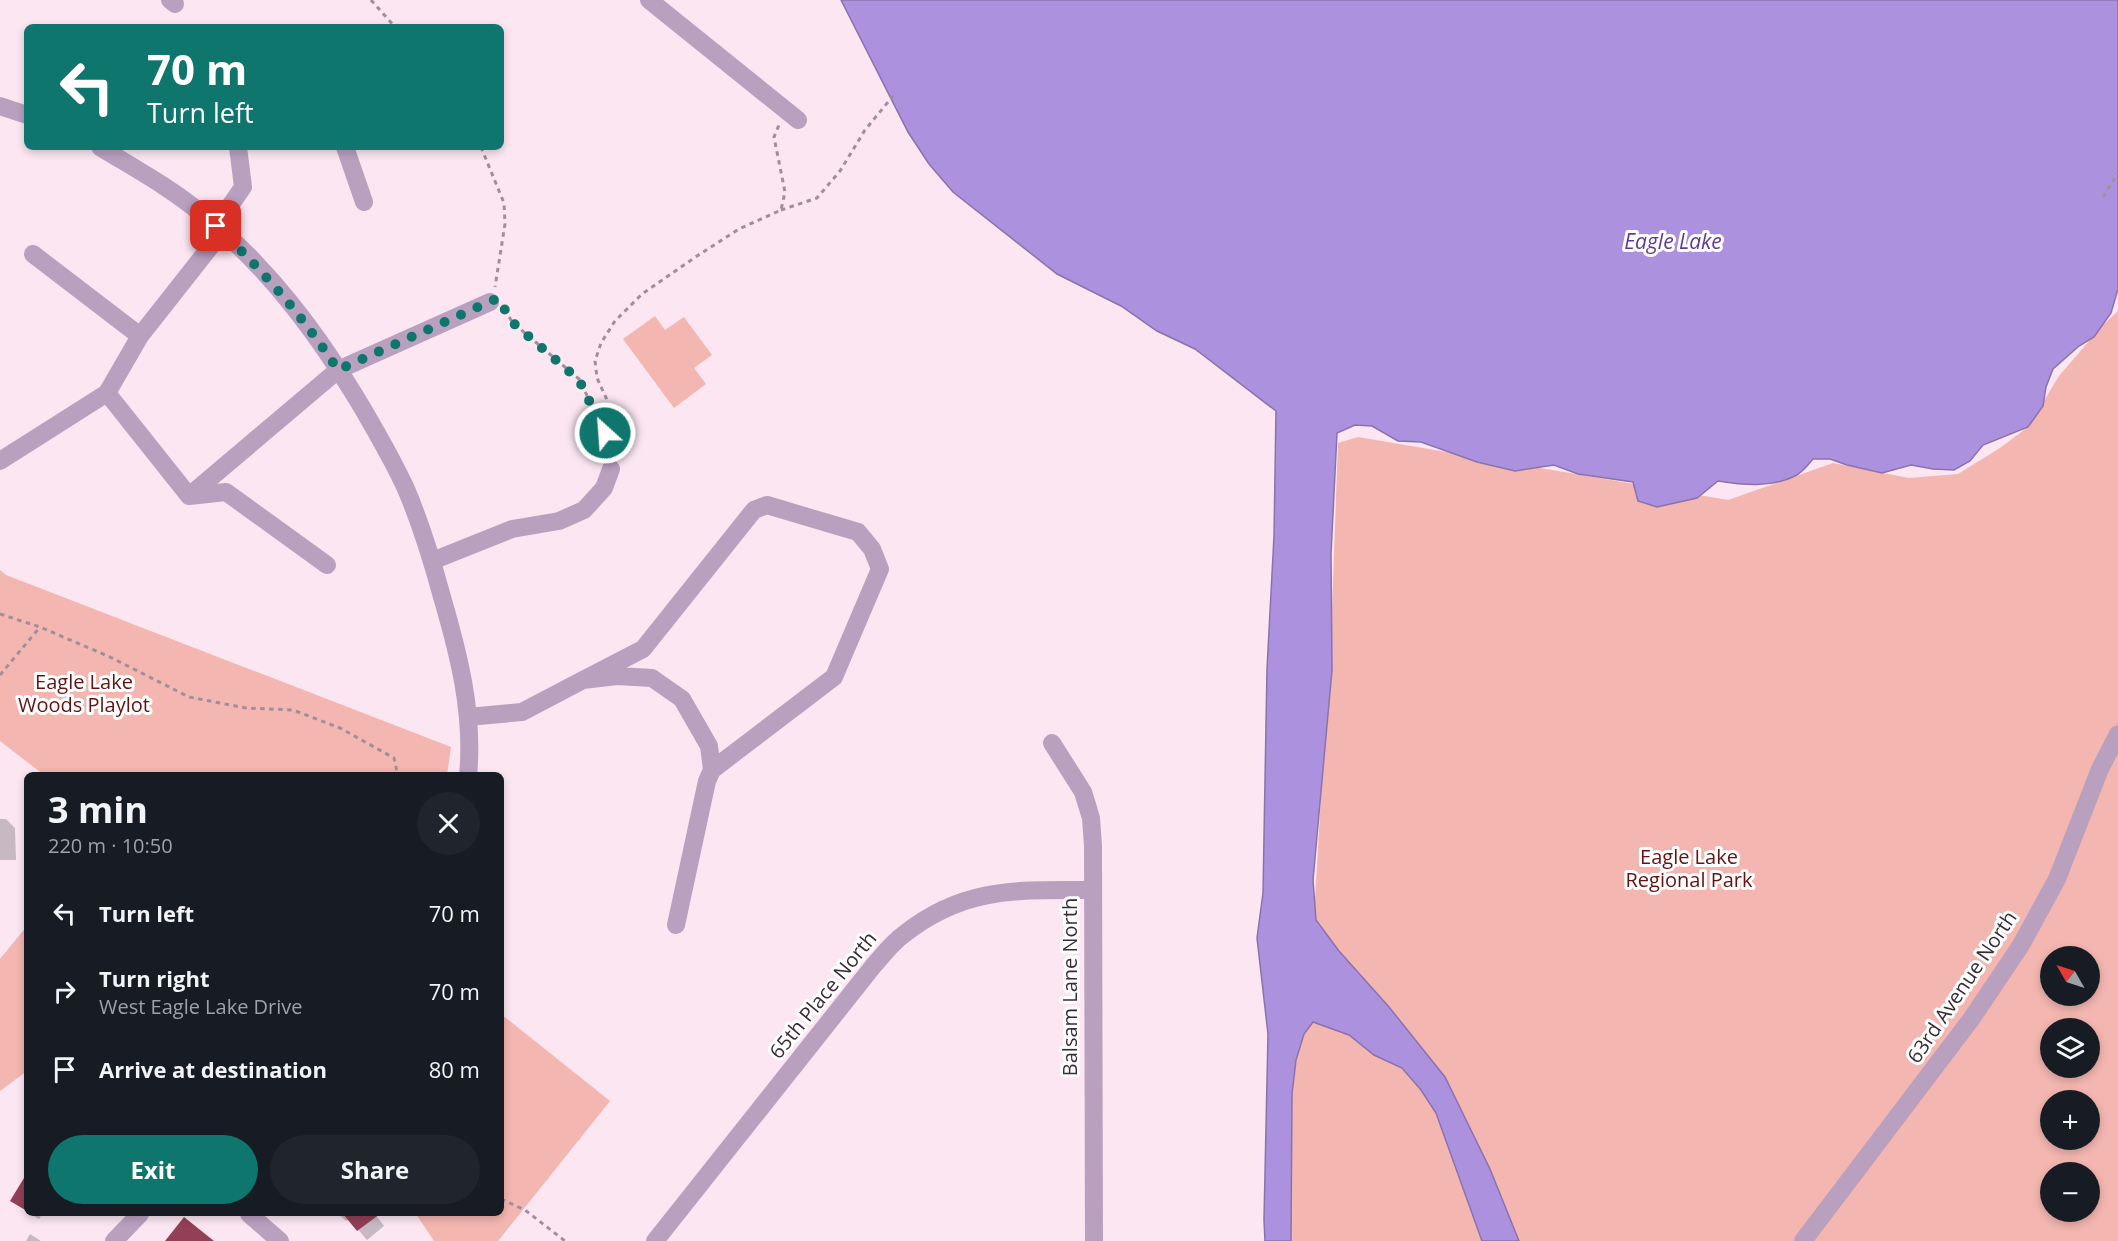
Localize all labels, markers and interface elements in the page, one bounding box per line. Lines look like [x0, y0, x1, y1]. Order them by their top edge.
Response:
text: 70 m [147, 40, 247, 97]
icon: left [48, 48, 126, 126]
text: Turn left [147, 94, 254, 131]
pin [190, 200, 241, 251]
icon: arrive [199, 209, 232, 242]
water label: Eagle Lake [1624, 227, 1722, 255]
position arrow [573, 401, 637, 465]
park label: Eagle Lake Woods Playlot [18, 668, 150, 718]
text: 3 min [48, 785, 148, 834]
button: close [417, 792, 480, 855]
text: 220 m · 10:50 [48, 832, 173, 859]
park label: Eagle Lake Regional Park [1626, 843, 1753, 893]
icon: left [48, 897, 81, 930]
text: Turn left [99, 898, 194, 928]
text: 70 m [429, 898, 480, 928]
street label: Balsam Lane North [1056, 898, 1083, 1076]
street label: 63rd Avenue North [1901, 905, 2023, 1068]
street label: 65th Place North [763, 925, 882, 1064]
north arrow [2040, 946, 2100, 1006]
map controls [2040, 946, 2100, 1222]
text: Turn right [99, 963, 210, 993]
icon: right [48, 975, 81, 1008]
text: 70 m [429, 976, 480, 1006]
text: West Eagle Lake Drive [99, 993, 303, 1020]
button: layers [2040, 1018, 2100, 1078]
icon: arrive [48, 1053, 81, 1086]
text: Arrive at destination [99, 1054, 327, 1084]
text: 80 m [429, 1054, 480, 1084]
button: + [2040, 1090, 2100, 1150]
button: Exit [48, 1135, 258, 1204]
button: Share [270, 1135, 480, 1204]
button: − [2040, 1162, 2100, 1222]

